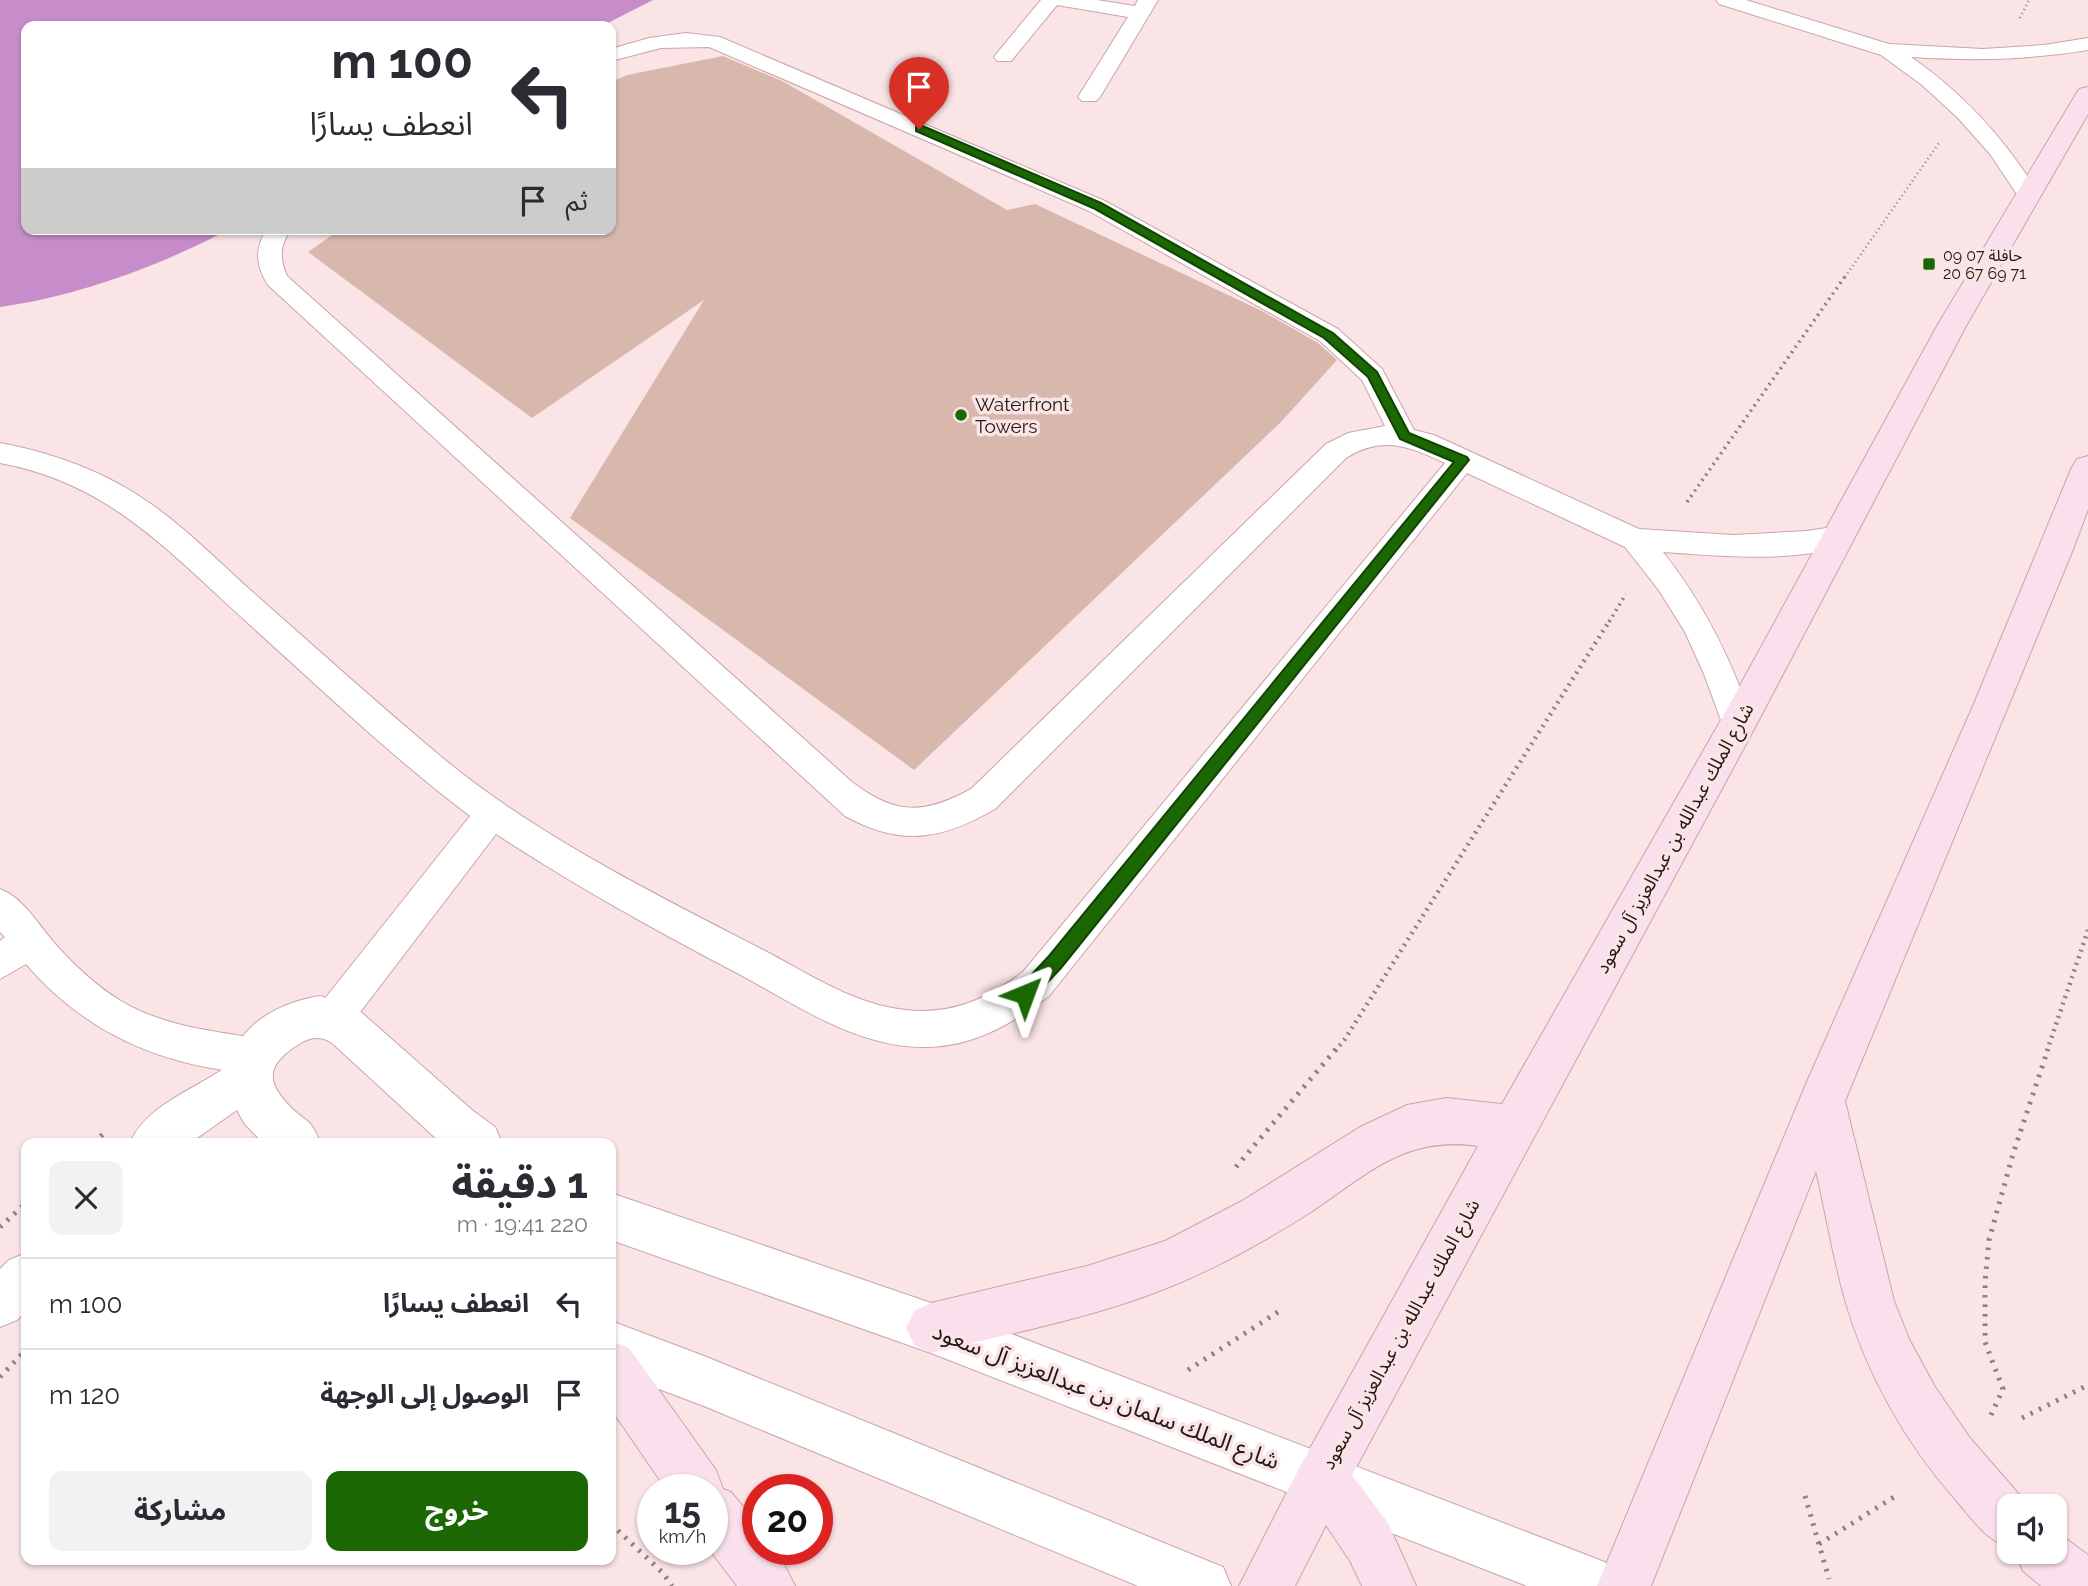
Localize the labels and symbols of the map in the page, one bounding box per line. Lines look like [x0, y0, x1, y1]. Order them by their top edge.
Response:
pin [889, 57, 949, 129]
place label: حافلة 07 09 20 67 69 71 [1943, 246, 2026, 283]
marker: حافلة 07 09 20 67 69 71 [1921, 256, 1937, 272]
place label: Waterfront Towers [975, 393, 1070, 437]
marker: Waterfront Towers [953, 407, 969, 423]
street label: شارع الملك عبدالله بن عبدالعزيز آل سعود [1590, 699, 1760, 978]
position arrow [988, 957, 1062, 1031]
street label: شارع الملك عبدالله بن عبدالعزيز آل سعود [1316, 1195, 1486, 1474]
street label: شارع الملك سلمان بن عبدالعزيز آل سعود [928, 1317, 1283, 1478]
speed limit sign: 20 [742, 1474, 833, 1565]

